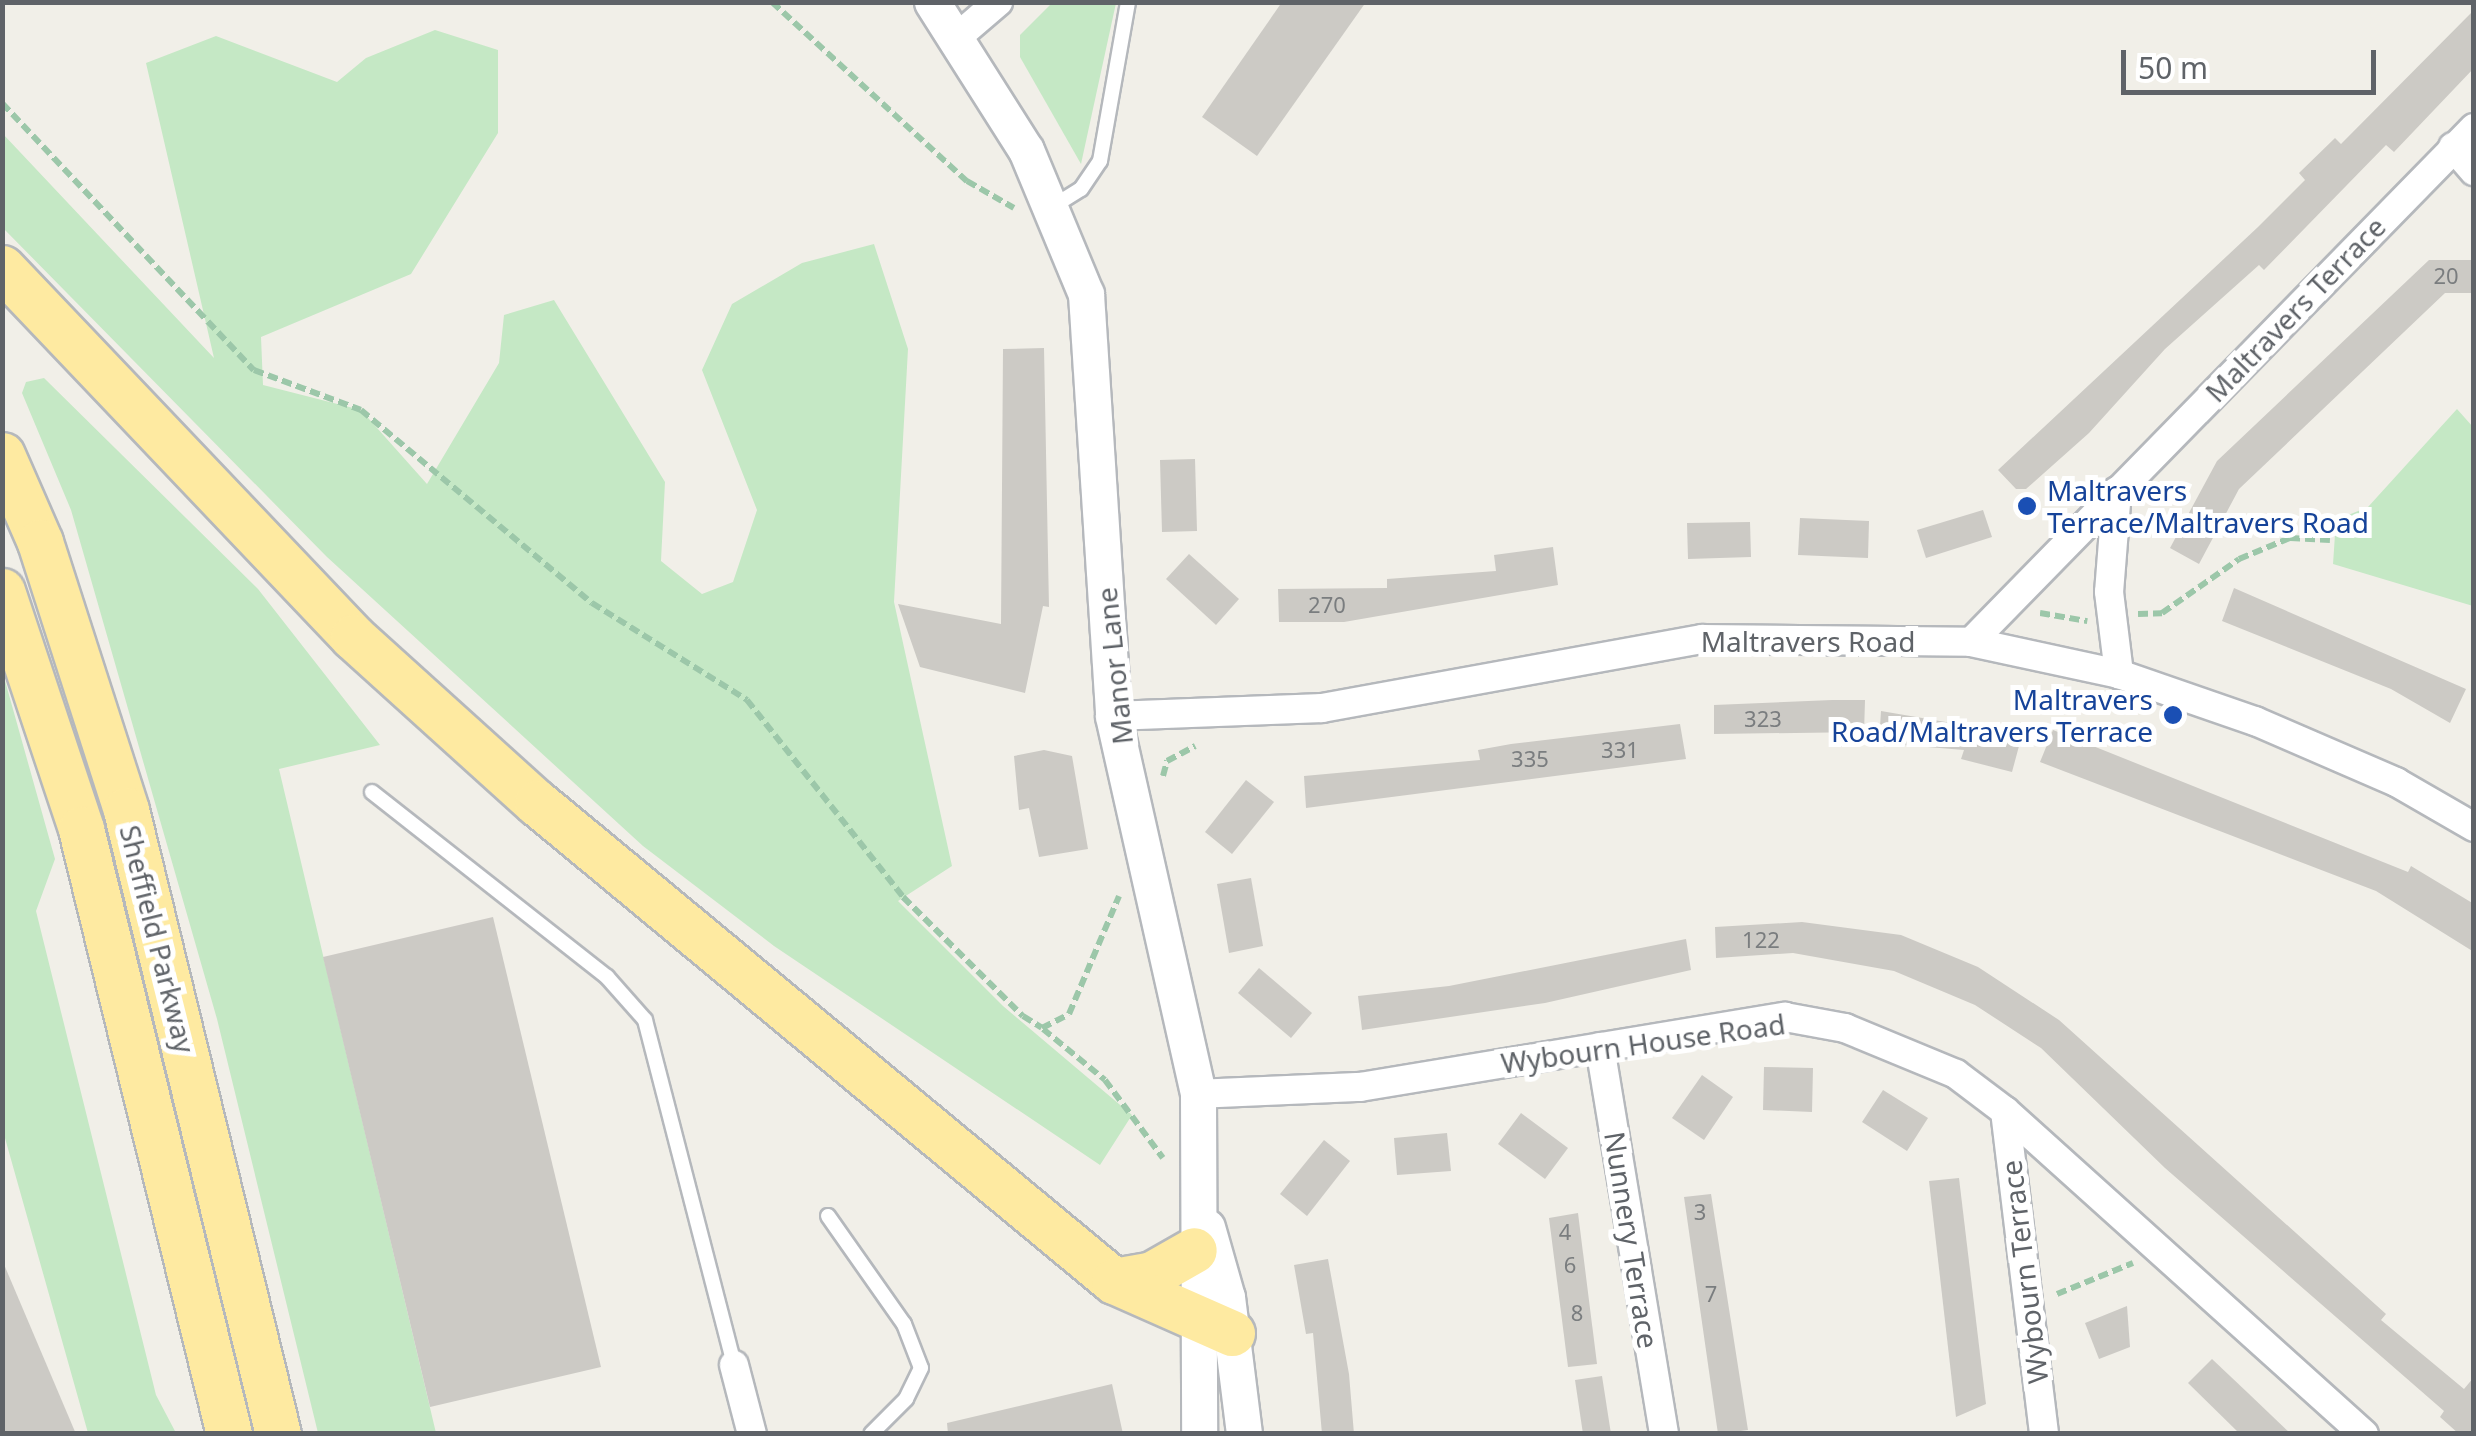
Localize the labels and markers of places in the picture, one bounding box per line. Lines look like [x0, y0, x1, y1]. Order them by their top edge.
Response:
place label: Maltravers Terrace/Maltravers Road [2047, 473, 2369, 539]
marker: Maltravers Terrace/Maltravers Road [2016, 495, 2038, 517]
place label: Maltravers Road/Maltravers Terrace [1831, 682, 2153, 748]
marker: Maltravers Road/Maltravers Terrace [2162, 704, 2184, 726]

